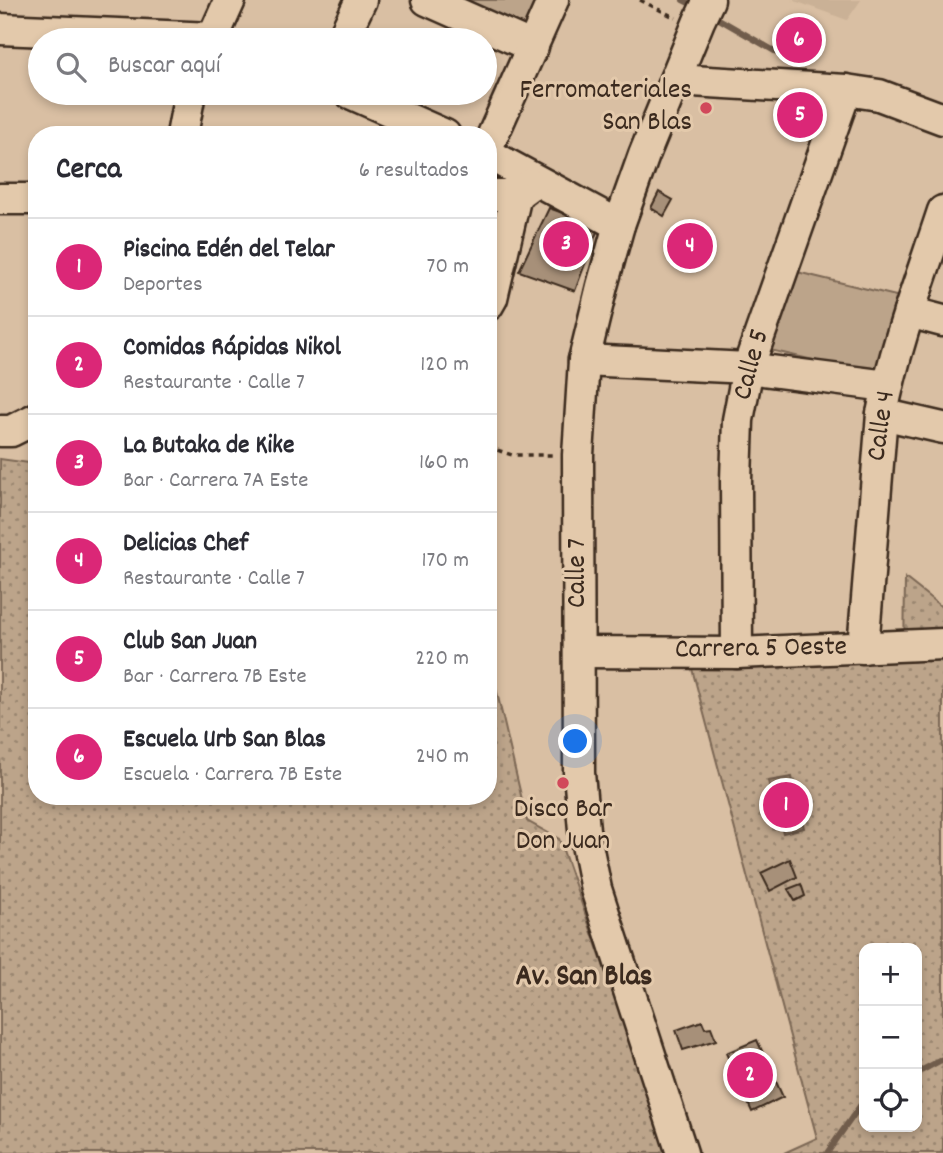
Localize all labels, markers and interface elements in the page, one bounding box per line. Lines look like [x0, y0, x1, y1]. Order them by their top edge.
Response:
pin: 6 [776, 14, 822, 66]
search box [28, 28, 497, 105]
icon: search [52, 48, 90, 86]
text: Buscar aquí [108, 48, 220, 85]
place label: Ferromateriales San Blas [520, 72, 692, 144]
pin: 5 [777, 89, 823, 141]
marker: Ferromateriales San Blas [698, 100, 714, 116]
text: Cerca [56, 150, 121, 193]
text: 6 resultados [359, 155, 469, 188]
pin: 3 [543, 218, 589, 270]
pin: 4 [667, 220, 713, 272]
text: Piscina Edén del Telar [123, 232, 335, 269]
text: 1 [76, 251, 82, 284]
text: 70 m [427, 251, 469, 284]
text: Deportes [123, 269, 203, 302]
street label: Calle 5 [724, 325, 782, 405]
text: Comidas Rápidas Nikol [123, 330, 341, 367]
text: 2 [74, 349, 84, 382]
text: 120 m [420, 349, 469, 382]
text: Restaurante · Calle 7 [123, 367, 305, 400]
street label: Calle 4 [858, 388, 908, 464]
text: La Butaka de Kike [123, 428, 294, 465]
text: 3 [74, 447, 84, 480]
text: 160 m [419, 447, 469, 480]
text: Bar · Carrera 7A Este [123, 465, 308, 498]
text: Delicias Chef [123, 526, 248, 563]
street label: Calle 7 [559, 538, 599, 608]
text: 4 [74, 545, 84, 578]
text: 170 m [422, 545, 469, 578]
text: Restaurante · Calle 7 [123, 563, 305, 596]
text: Club San Juan [123, 624, 257, 661]
street label: Carrera 5 Oeste [675, 629, 847, 671]
text: 5 [74, 643, 84, 676]
text: 220 m [415, 643, 469, 676]
text: Bar · Carrera 7B Este [123, 661, 307, 694]
text: Escuela Urb San Blas [123, 722, 326, 759]
your location [558, 724, 592, 758]
text: 6 [73, 741, 85, 774]
text: 240 m [416, 741, 469, 774]
text: Escuela · Carrera 7B Este [123, 759, 342, 792]
marker: Disco Bar Don Juan [555, 775, 571, 791]
pin: 1 [763, 779, 809, 831]
place label: Disco Bar Don Juan [514, 791, 613, 863]
map controls [859, 943, 922, 1132]
button: + [859, 943, 922, 1006]
district label: Av. San Blas [516, 957, 652, 1000]
button: − [859, 1006, 922, 1069]
pin: 2 [727, 1049, 773, 1101]
button: locate [859, 1069, 922, 1132]

